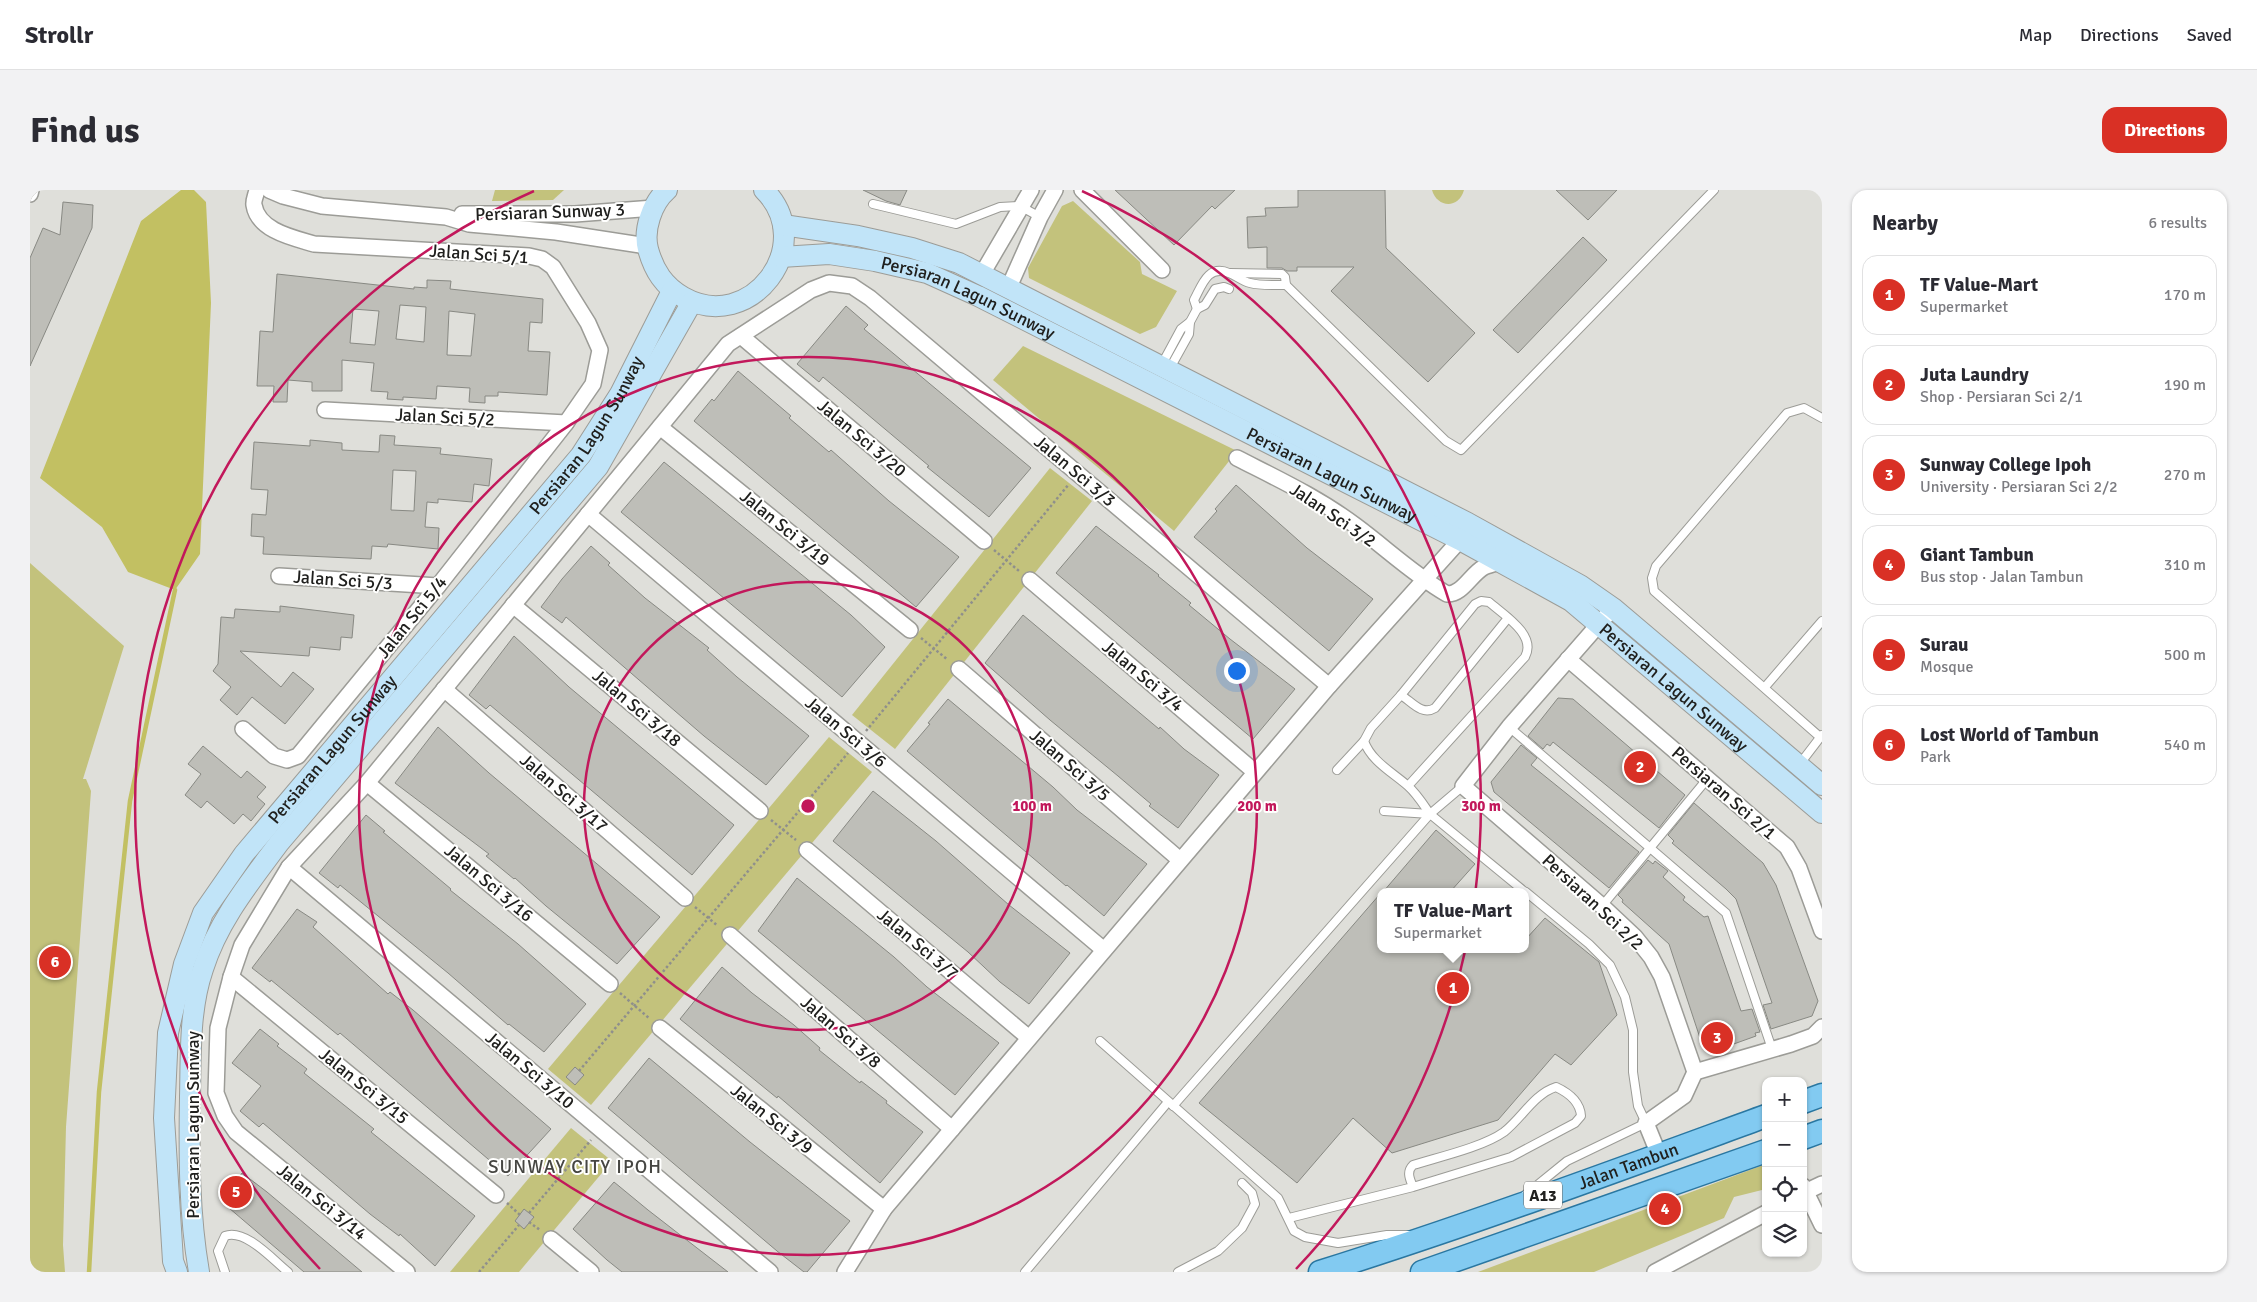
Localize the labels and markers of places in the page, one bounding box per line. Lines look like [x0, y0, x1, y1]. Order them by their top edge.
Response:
pin: 2 [1624, 748, 1656, 786]
centre of rings [799, 797, 817, 815]
pin: 6 [39, 943, 71, 981]
pin: 1 [1437, 969, 1469, 1007]
pin: 3 [1701, 1019, 1733, 1057]
pin: 5 [220, 1173, 252, 1211]
pin: 4 [1649, 1190, 1681, 1228]

